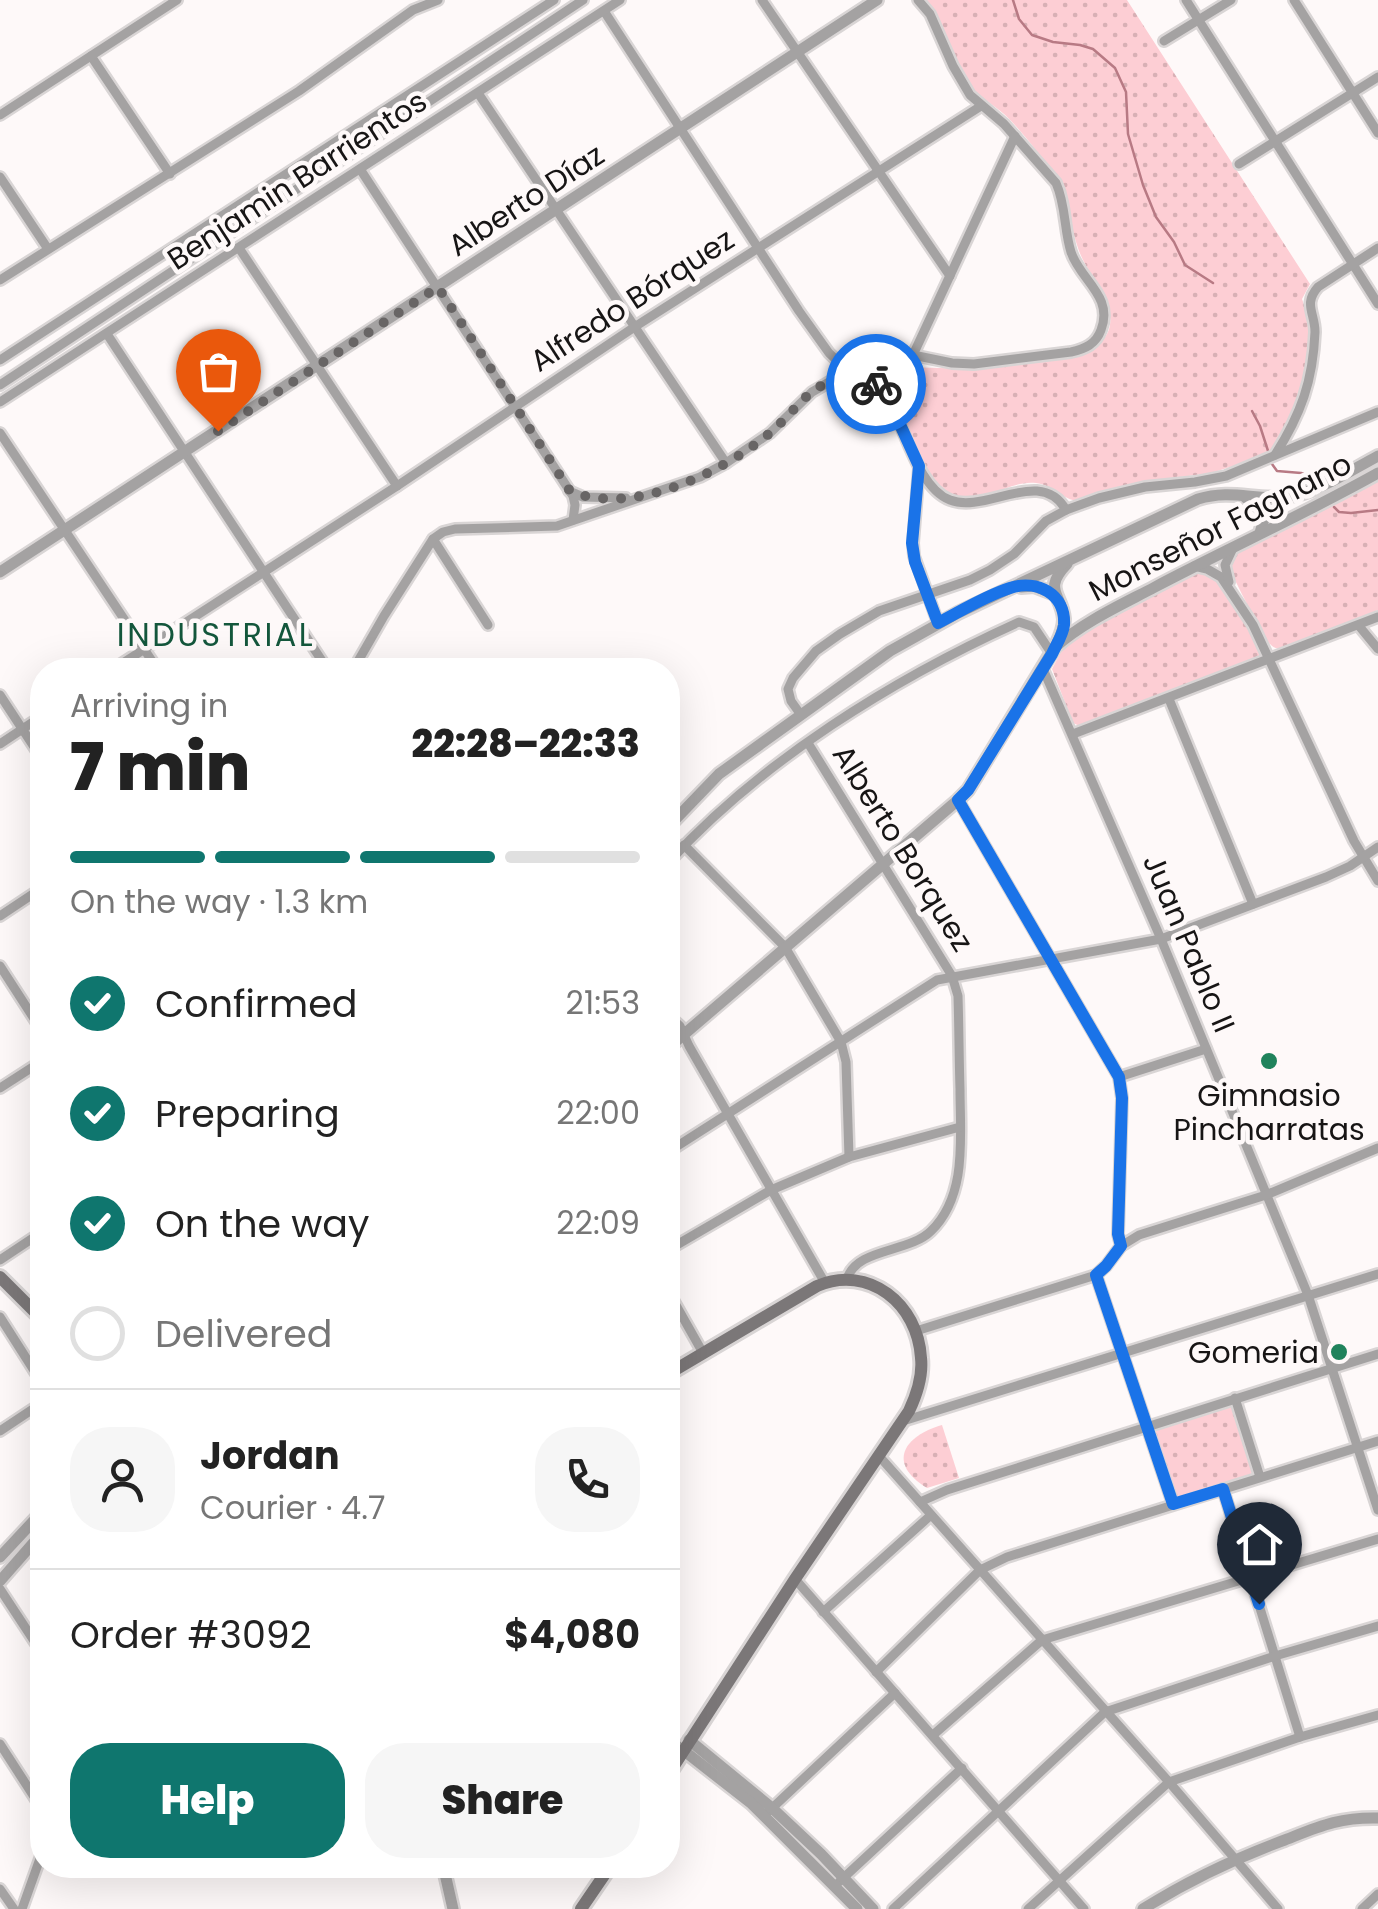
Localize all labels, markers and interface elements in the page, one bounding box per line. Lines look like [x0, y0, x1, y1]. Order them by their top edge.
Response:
street label: Benjamin Barrientos [159, 80, 435, 280]
street label: Alberto Díaz [440, 133, 612, 267]
street label: Alfredo Bórquez [522, 218, 742, 382]
pin [176, 329, 261, 432]
courier [826, 334, 926, 434]
icon: bag [191, 344, 246, 399]
icon: bike [849, 357, 904, 412]
street label: Monseñor Fagnano [1081, 442, 1359, 612]
district label: INDUSTRIAL [117, 612, 315, 657]
text: Arriving in [70, 683, 228, 728]
text: 22:28–22:33 [412, 717, 640, 770]
text: 7 min [70, 722, 250, 813]
street label: Alberto Borquez [822, 736, 984, 960]
street label: Juan Pablo II [1132, 847, 1246, 1039]
text: On the way · 1.3 km [70, 879, 368, 924]
icon: check [70, 976, 125, 1031]
text: Confirmed [155, 977, 357, 1030]
text: 21:53 [566, 980, 640, 1025]
marker: Gimnasio Pincharratas [1258, 1050, 1280, 1072]
place label: Gimnasio Pincharratas [1173, 1074, 1365, 1151]
icon: check [70, 1086, 125, 1141]
text: Preparing [155, 1087, 340, 1140]
text: 22:00 [556, 1090, 640, 1135]
icon: check [70, 1196, 125, 1251]
text: On the way [155, 1197, 369, 1250]
text: 22:09 [556, 1200, 640, 1245]
text: Delivered [155, 1307, 332, 1360]
place label: Gomeria [1188, 1331, 1319, 1374]
marker: Gomeria [1328, 1341, 1350, 1363]
button: person [70, 1427, 175, 1532]
button: phone [535, 1427, 640, 1532]
text: Jordan [200, 1429, 340, 1482]
text: Courier · 4.7 [200, 1485, 385, 1530]
pin [1217, 1502, 1302, 1605]
icon: home [1232, 1517, 1287, 1572]
text: Order #3092 [70, 1608, 312, 1661]
text: $4,080 [504, 1608, 640, 1661]
button: Help [70, 1743, 345, 1858]
button: Share [365, 1743, 640, 1858]

